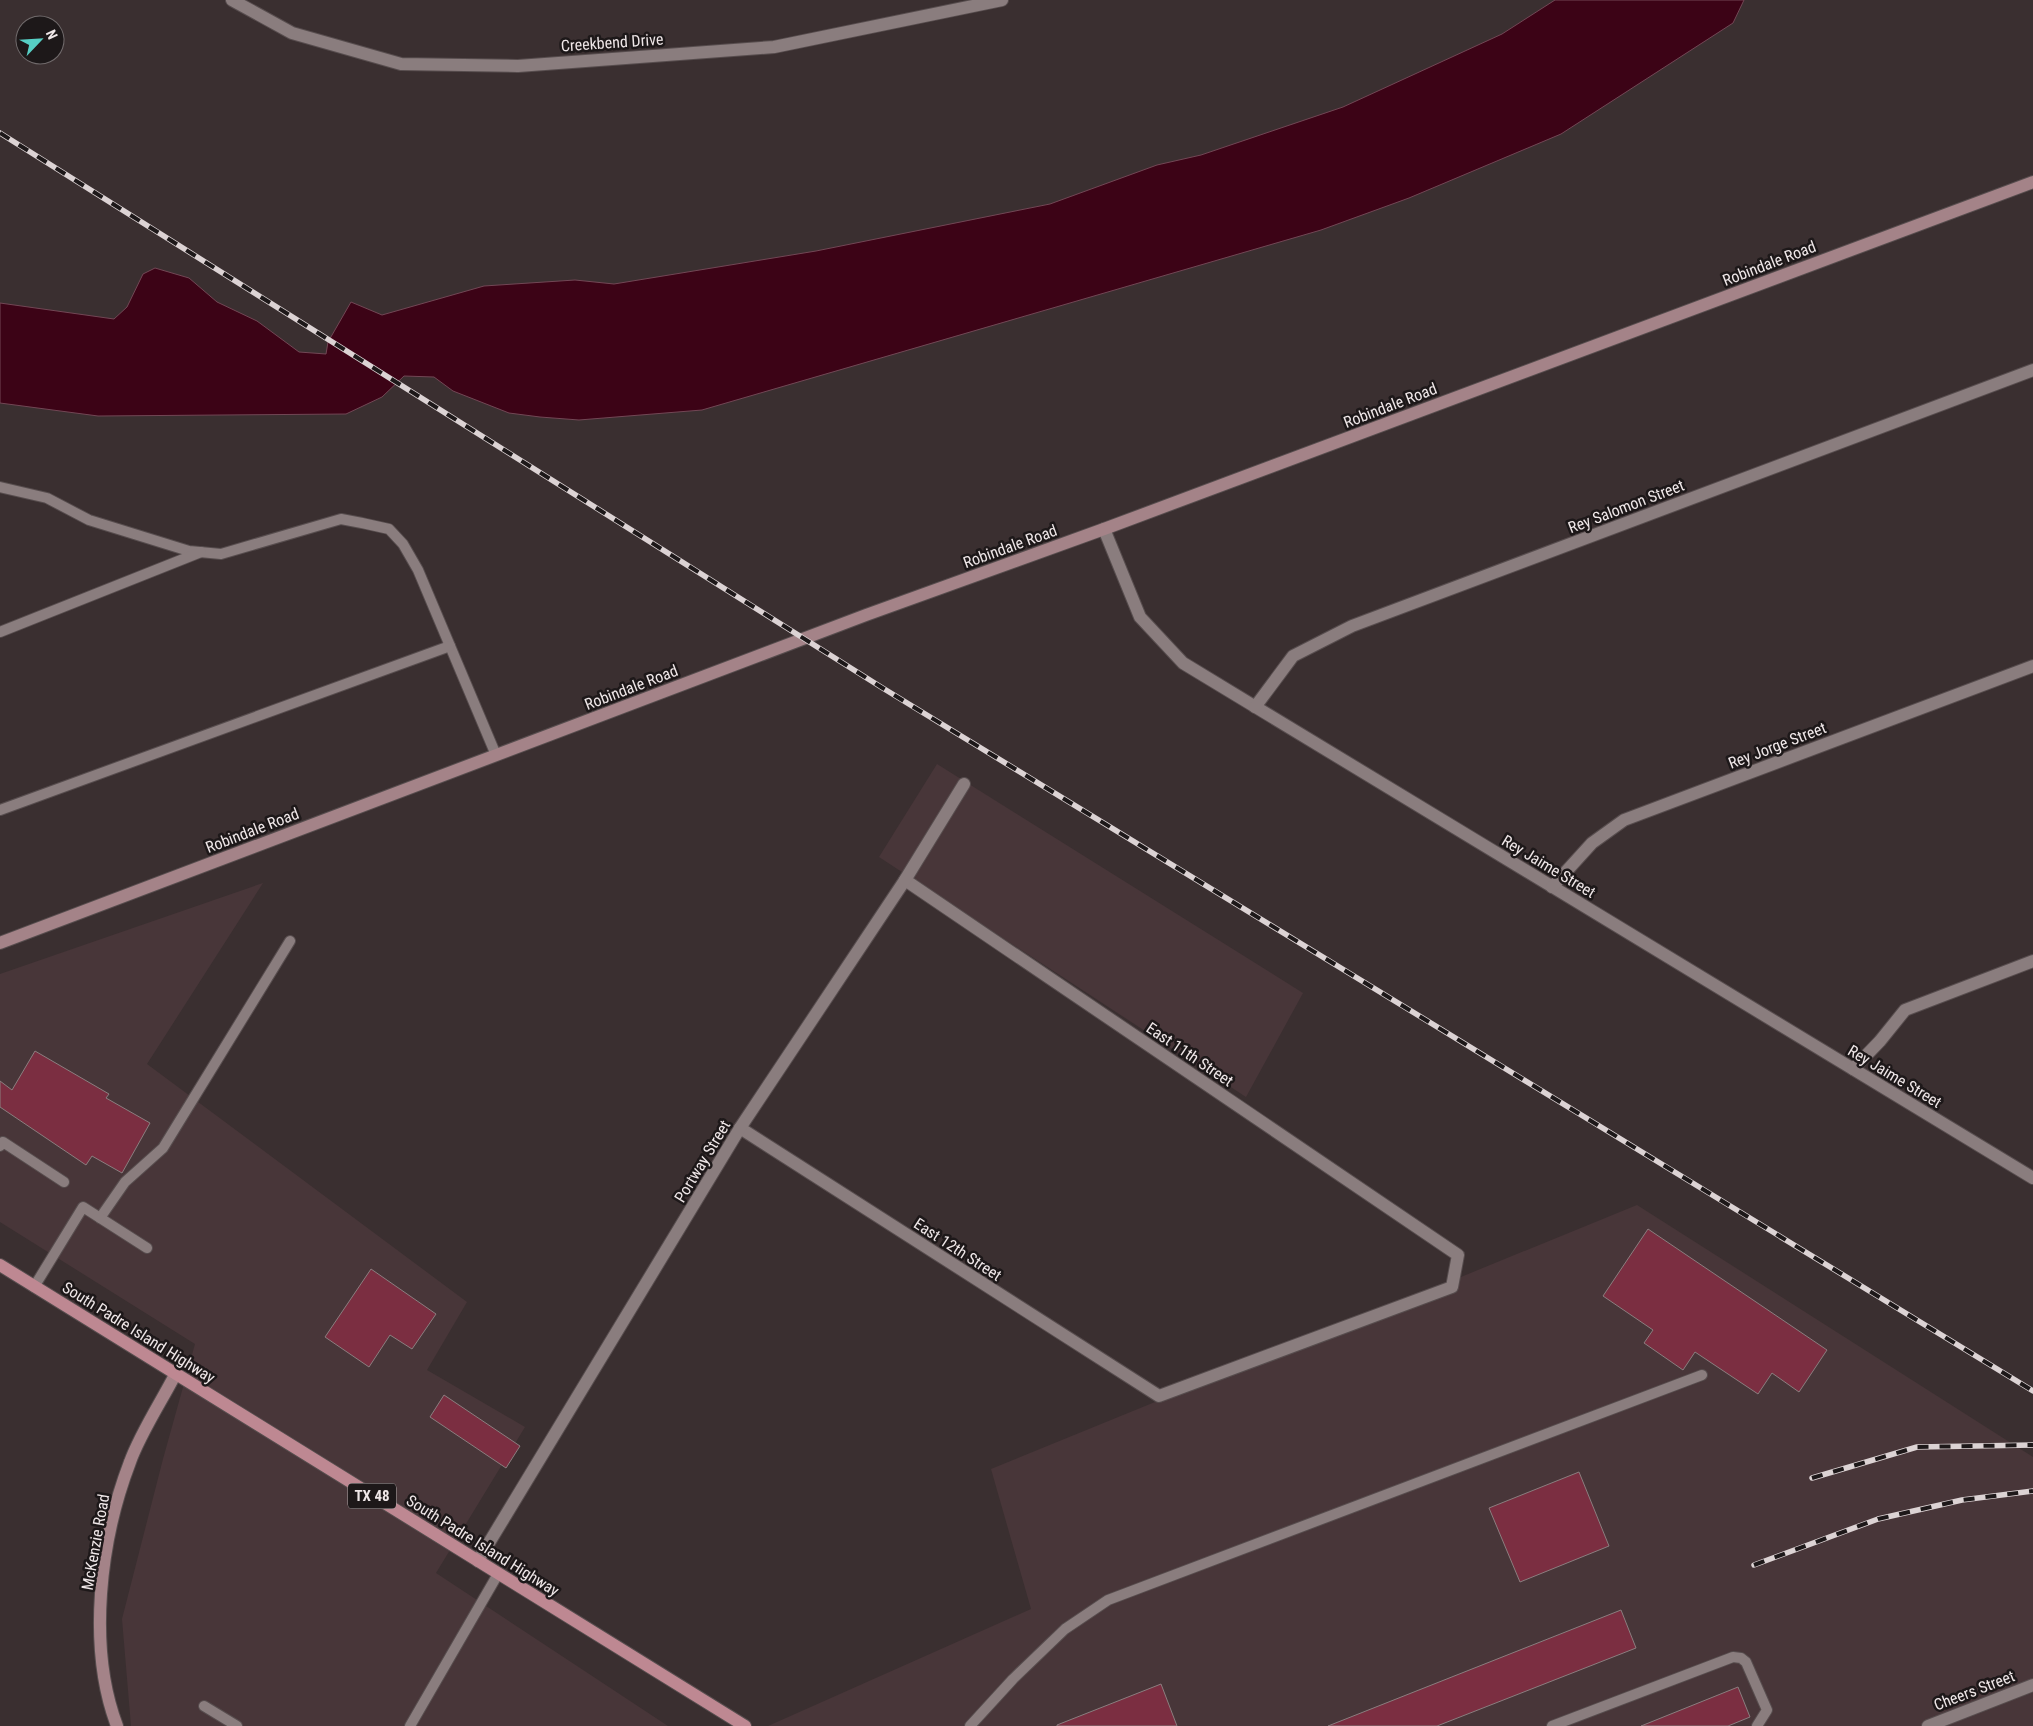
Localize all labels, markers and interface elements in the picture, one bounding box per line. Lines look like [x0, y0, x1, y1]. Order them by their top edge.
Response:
north arrow [15, 15, 65, 65]
text: N [43, 27, 61, 42]
street label: Creekbend Drive [560, 29, 664, 56]
street label: Robindale Road [1720, 237, 1819, 290]
street label: Robindale Road [1341, 379, 1440, 432]
street label: Rey Salomon Street [1565, 475, 1687, 537]
street label: Robindale Road [961, 521, 1060, 572]
street label: Robindale Road [582, 661, 681, 714]
street label: Rey Jorge Street [1726, 718, 1829, 773]
street label: Robindale Road [203, 804, 302, 857]
street label: Rey Jaime Street [1498, 831, 1599, 902]
street label: East 11th Street [1143, 1018, 1237, 1091]
street label: Rey Jaime Street [1844, 1041, 1945, 1112]
street label: Portway Street [670, 1116, 735, 1206]
street label: East 12th Street [910, 1214, 1005, 1285]
street label: South Padre Island Highway [59, 1278, 219, 1387]
road number: TX 48 [348, 1484, 396, 1508]
street label: South Padre Island Highway [403, 1491, 563, 1600]
street label: McKenzie Road [78, 1493, 113, 1592]
street label: Cheers Street [1931, 1666, 2018, 1715]

